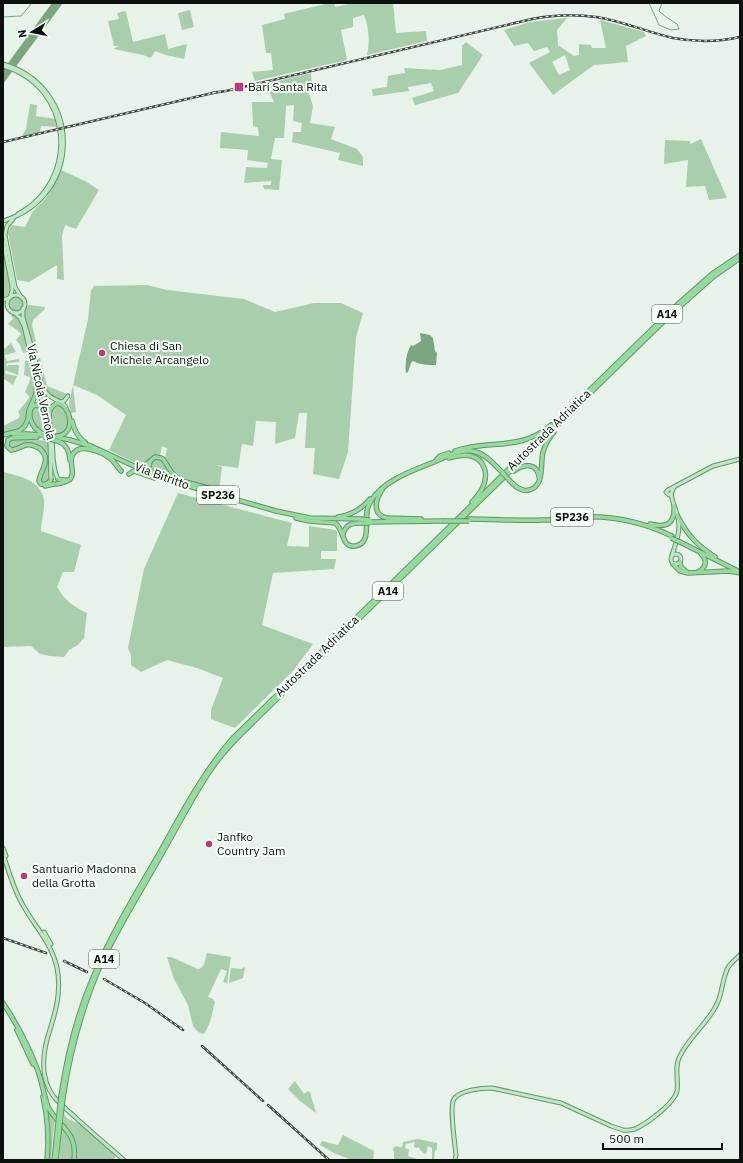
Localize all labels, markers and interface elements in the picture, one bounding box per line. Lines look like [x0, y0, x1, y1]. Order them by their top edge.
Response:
north arrow [12, 12, 52, 52]
text: N [15, 29, 30, 39]
place label: Bari Santa Rita [248, 79, 328, 94]
marker: Bari Santa Rita [233, 81, 245, 93]
road number: A14 [652, 305, 682, 323]
place label: Chiesa di San Michele Arcangelo [110, 338, 209, 367]
street label: Via Nicola Vernola [24, 343, 59, 442]
marker: Chiesa di San Michele Arcangelo [97, 348, 107, 358]
street label: Autostrada Adriatica [504, 385, 594, 473]
street label: Via Bitritto [133, 459, 192, 492]
road number: SP236 [197, 486, 239, 504]
road number: SP236 [551, 508, 593, 526]
road number: A14 [373, 582, 403, 600]
street label: Autostrada Adriatica [272, 611, 362, 699]
place label: Janfko Country Jam [217, 829, 285, 858]
marker: Janfko Country Jam [204, 839, 214, 849]
place label: Santuario Madonna della Grotta [32, 861, 137, 890]
marker: Santuario Madonna della Grotta [19, 871, 29, 881]
road number: A14 [89, 950, 119, 968]
scale bar [603, 1125, 722, 1151]
text: 500 m [609, 1131, 644, 1146]

